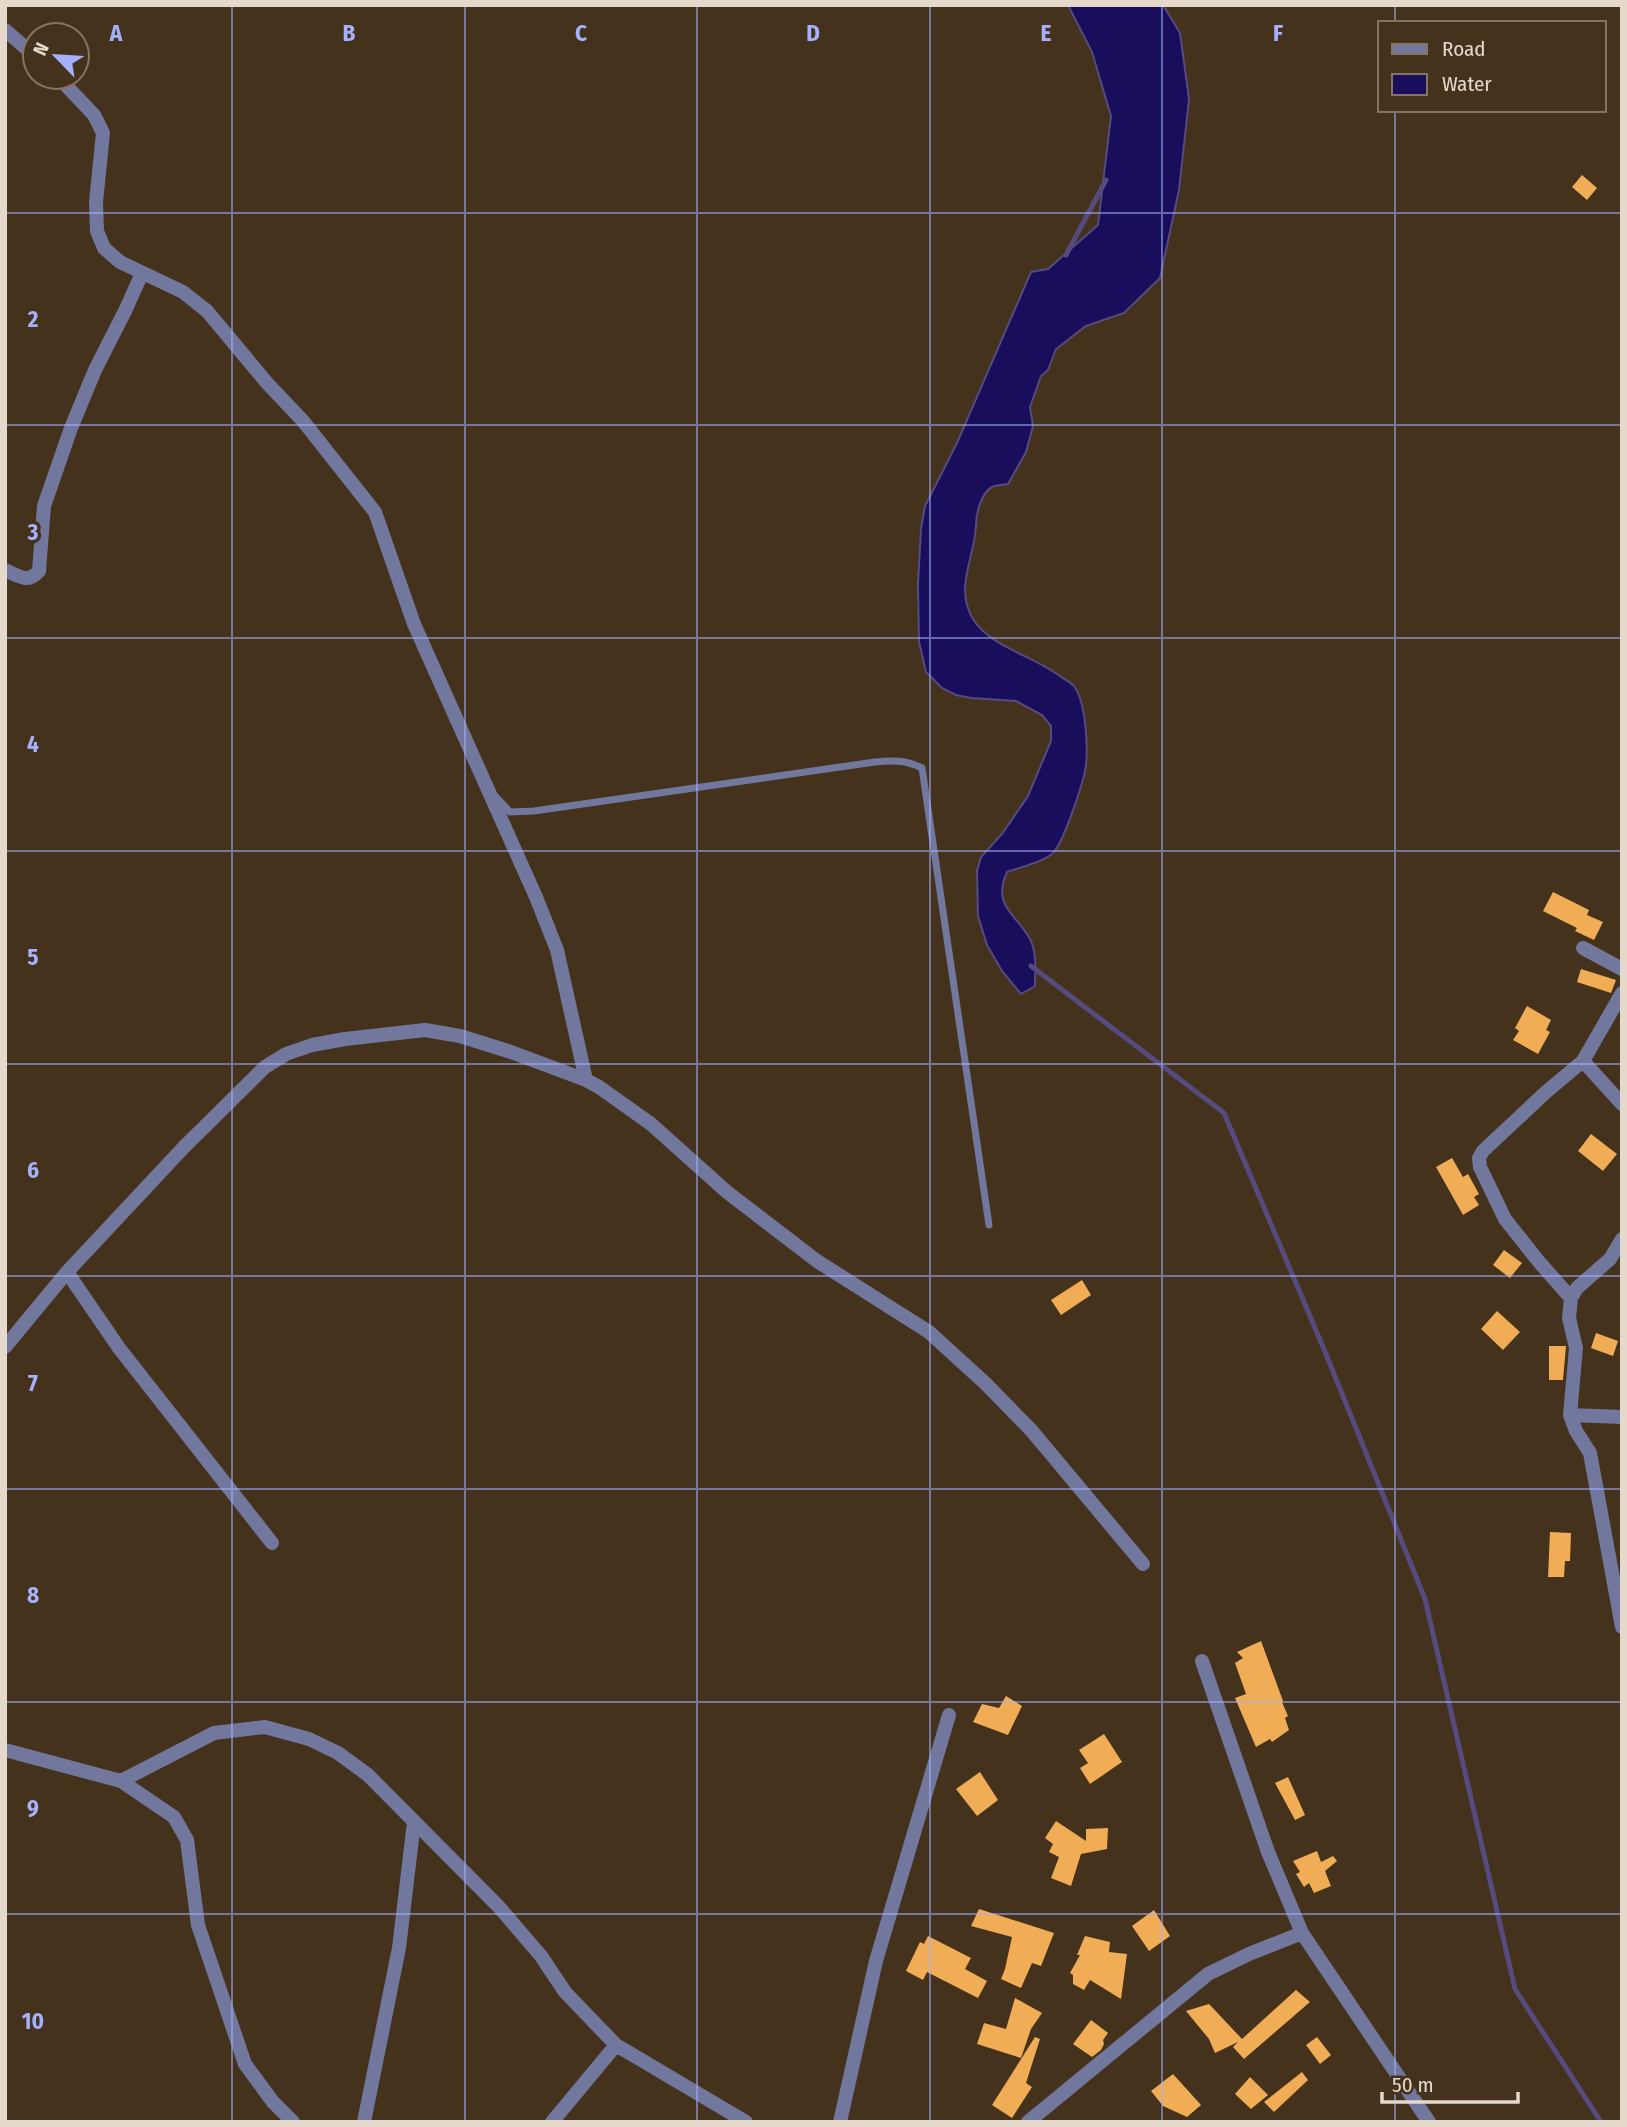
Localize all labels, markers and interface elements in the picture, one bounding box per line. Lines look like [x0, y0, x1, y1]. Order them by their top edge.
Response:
text: A [109, 19, 123, 47]
text: B [343, 19, 356, 47]
text: C [575, 19, 587, 47]
text: D [806, 19, 820, 47]
text: E [1041, 19, 1052, 47]
text: F [1273, 19, 1283, 47]
north arrow [21, 21, 91, 91]
legend [1378, 21, 1606, 112]
text: Road [1442, 36, 1486, 62]
text: N [28, 39, 54, 59]
text: Water [1442, 71, 1492, 97]
text: 2 [27, 305, 39, 333]
text: 3 [27, 518, 39, 546]
text: 4 [27, 730, 39, 758]
text: 5 [27, 943, 39, 971]
text: 6 [27, 1156, 39, 1184]
text: 7 [28, 1369, 38, 1397]
text: 8 [27, 1581, 39, 1609]
text: 9 [27, 1794, 39, 1822]
text: 10 [22, 2007, 44, 2035]
scale bar [1382, 2060, 1518, 2104]
text: 50 m [1392, 2072, 1434, 2098]

